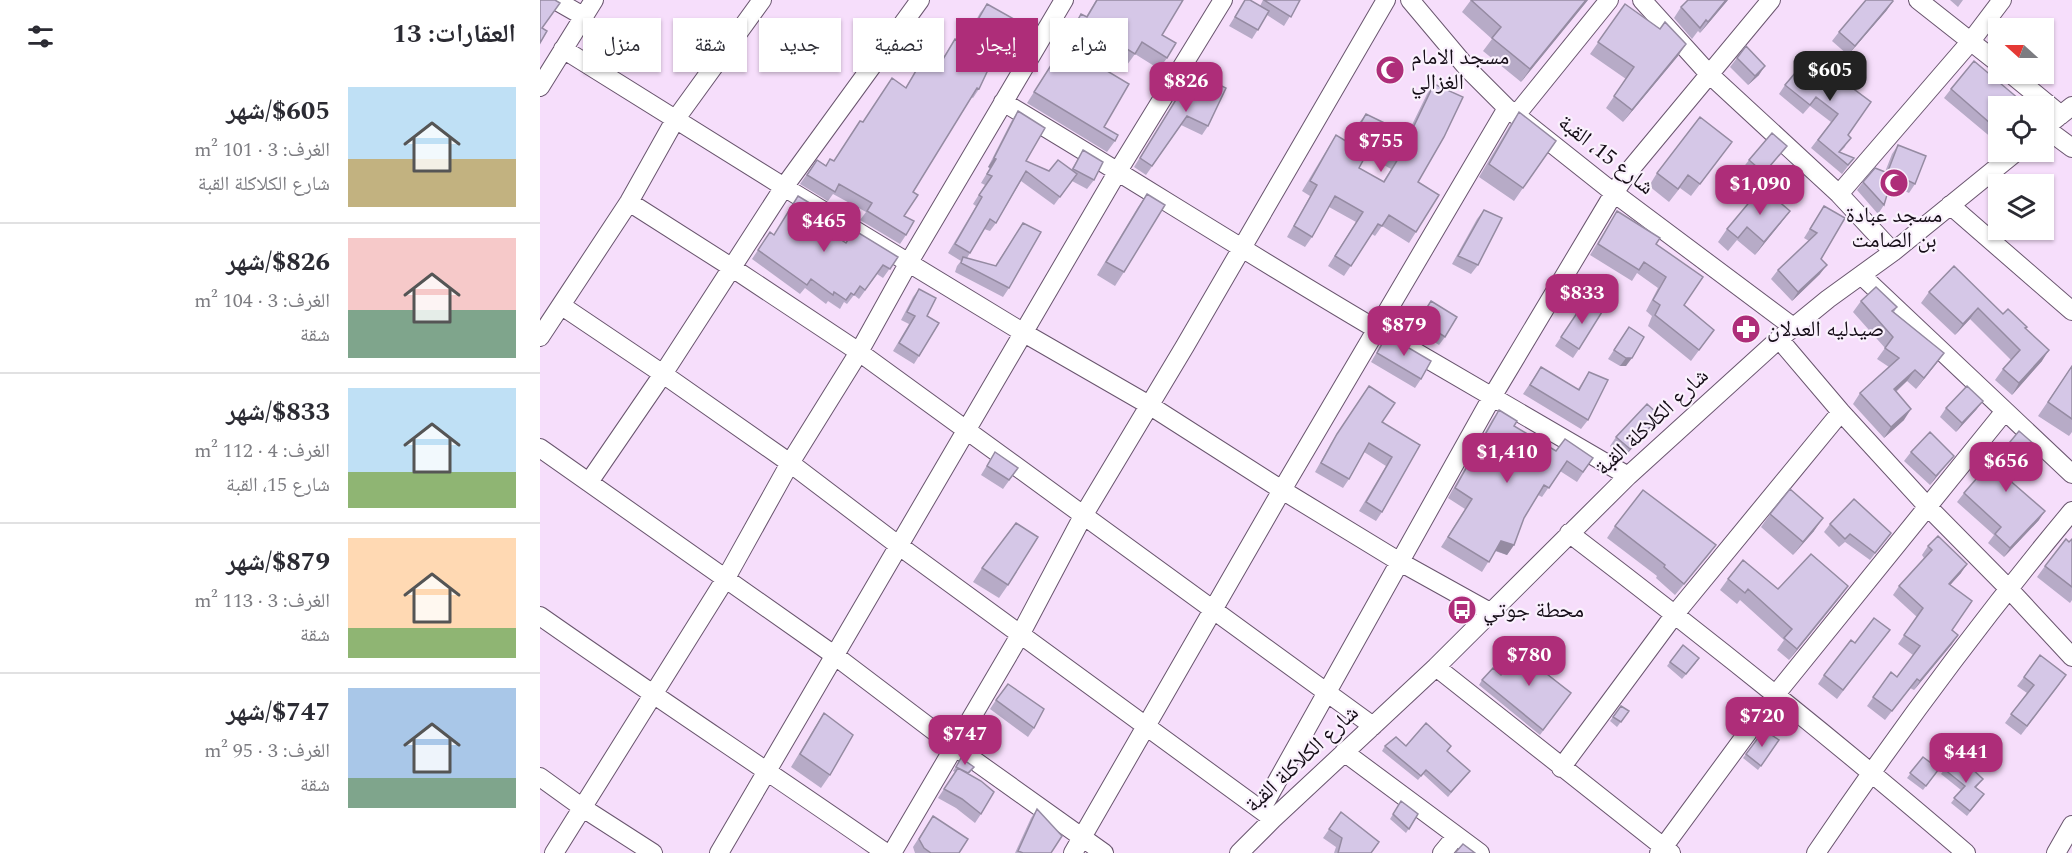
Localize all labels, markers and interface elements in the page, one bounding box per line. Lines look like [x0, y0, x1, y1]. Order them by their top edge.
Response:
text: العقارات: 13 [392, 14, 516, 54]
chip: منزل [583, 18, 661, 72]
chip: شقة [673, 18, 747, 72]
chip: جديد [759, 18, 841, 72]
chip: تصفية [853, 18, 944, 72]
chip: إيجار [956, 18, 1038, 72]
chip: شراء [1050, 18, 1128, 72]
north arrow [1988, 18, 2054, 84]
map controls [1988, 18, 2054, 240]
icon: filters [24, 20, 57, 53]
place label: مسجد الامام الغزالي [1411, 41, 1509, 99]
pin: $605 [1794, 51, 1866, 102]
mosque icon: مسجد الامام الغزالي [1374, 54, 1406, 86]
text: $605 [1808, 55, 1852, 85]
pin: $826 [1150, 62, 1222, 113]
text: $826 [1164, 66, 1208, 96]
text: $605/شهر [226, 91, 330, 131]
button: locate [1988, 96, 2054, 162]
street label: شارع 15، القبة [1551, 107, 1661, 203]
icon: home [396, 111, 468, 183]
pin: $755 [1345, 122, 1417, 173]
text: $755 [1359, 126, 1403, 156]
text: الغرف: 3 · 101 m² [194, 135, 330, 165]
pin: $1,090 [1711, 165, 1809, 216]
mosque icon: مسجد عبادة بن الصامت [1878, 167, 1910, 199]
text: شارع الكلاكلة القبة [198, 169, 330, 199]
text: $1,090 [1729, 169, 1791, 199]
button: layers [1988, 174, 2054, 240]
place label: مسجد عبادة بن الصامت [1846, 199, 1942, 257]
pin: $465 [788, 202, 860, 253]
text: $465 [802, 206, 846, 236]
text: $826/شهر [226, 242, 330, 282]
icon: home [396, 262, 468, 334]
pin: $833 [1546, 274, 1618, 325]
text: $833 [1560, 278, 1604, 308]
text: الغرف: 3 · 104 m² [194, 286, 330, 316]
pin: $879 [1368, 306, 1440, 357]
text: $879 [1382, 310, 1426, 340]
pharmacy icon: صيدليه العدلان [1730, 313, 1762, 345]
place label: صيدليه العدلان [1767, 313, 1884, 346]
text: شقة [300, 320, 330, 350]
street label: شارع الكلاكلة القبة [1588, 360, 1716, 484]
text: $833/شهر [226, 392, 330, 432]
icon: home [396, 412, 468, 484]
pin: $1,410 [1458, 433, 1556, 484]
text: الغرف: 4 · 112 m² [194, 436, 330, 466]
text: $1,410 [1476, 437, 1538, 467]
pin: $656 [1970, 442, 2042, 493]
text: $656 [1984, 446, 2028, 476]
text: شارع 15، القبة [226, 470, 330, 500]
text: $879/شهر [226, 542, 330, 582]
icon: home [396, 562, 468, 634]
text: الغرف: 3 · 113 m² [194, 586, 330, 616]
bus stop icon: محطة جوتي [1446, 594, 1478, 626]
place label: محطة جوتي [1483, 594, 1584, 627]
text: شقة [300, 620, 330, 650]
pin: $780 [1493, 636, 1565, 687]
text: $780 [1507, 640, 1551, 670]
text: $747/شهر [226, 692, 330, 732]
street label: شارع الكلاكلة القبة [1238, 697, 1366, 821]
pin: $720 [1726, 697, 1798, 748]
text: $720 [1740, 701, 1784, 731]
icon: home [396, 712, 468, 784]
pin: $747 [929, 715, 1001, 766]
text: $747 [943, 719, 987, 749]
pin: $441 [1930, 733, 2002, 784]
text: الغرف: 3 · 95 m² [204, 736, 330, 766]
text: $441 [1944, 737, 1988, 767]
text: شقة [300, 770, 330, 800]

